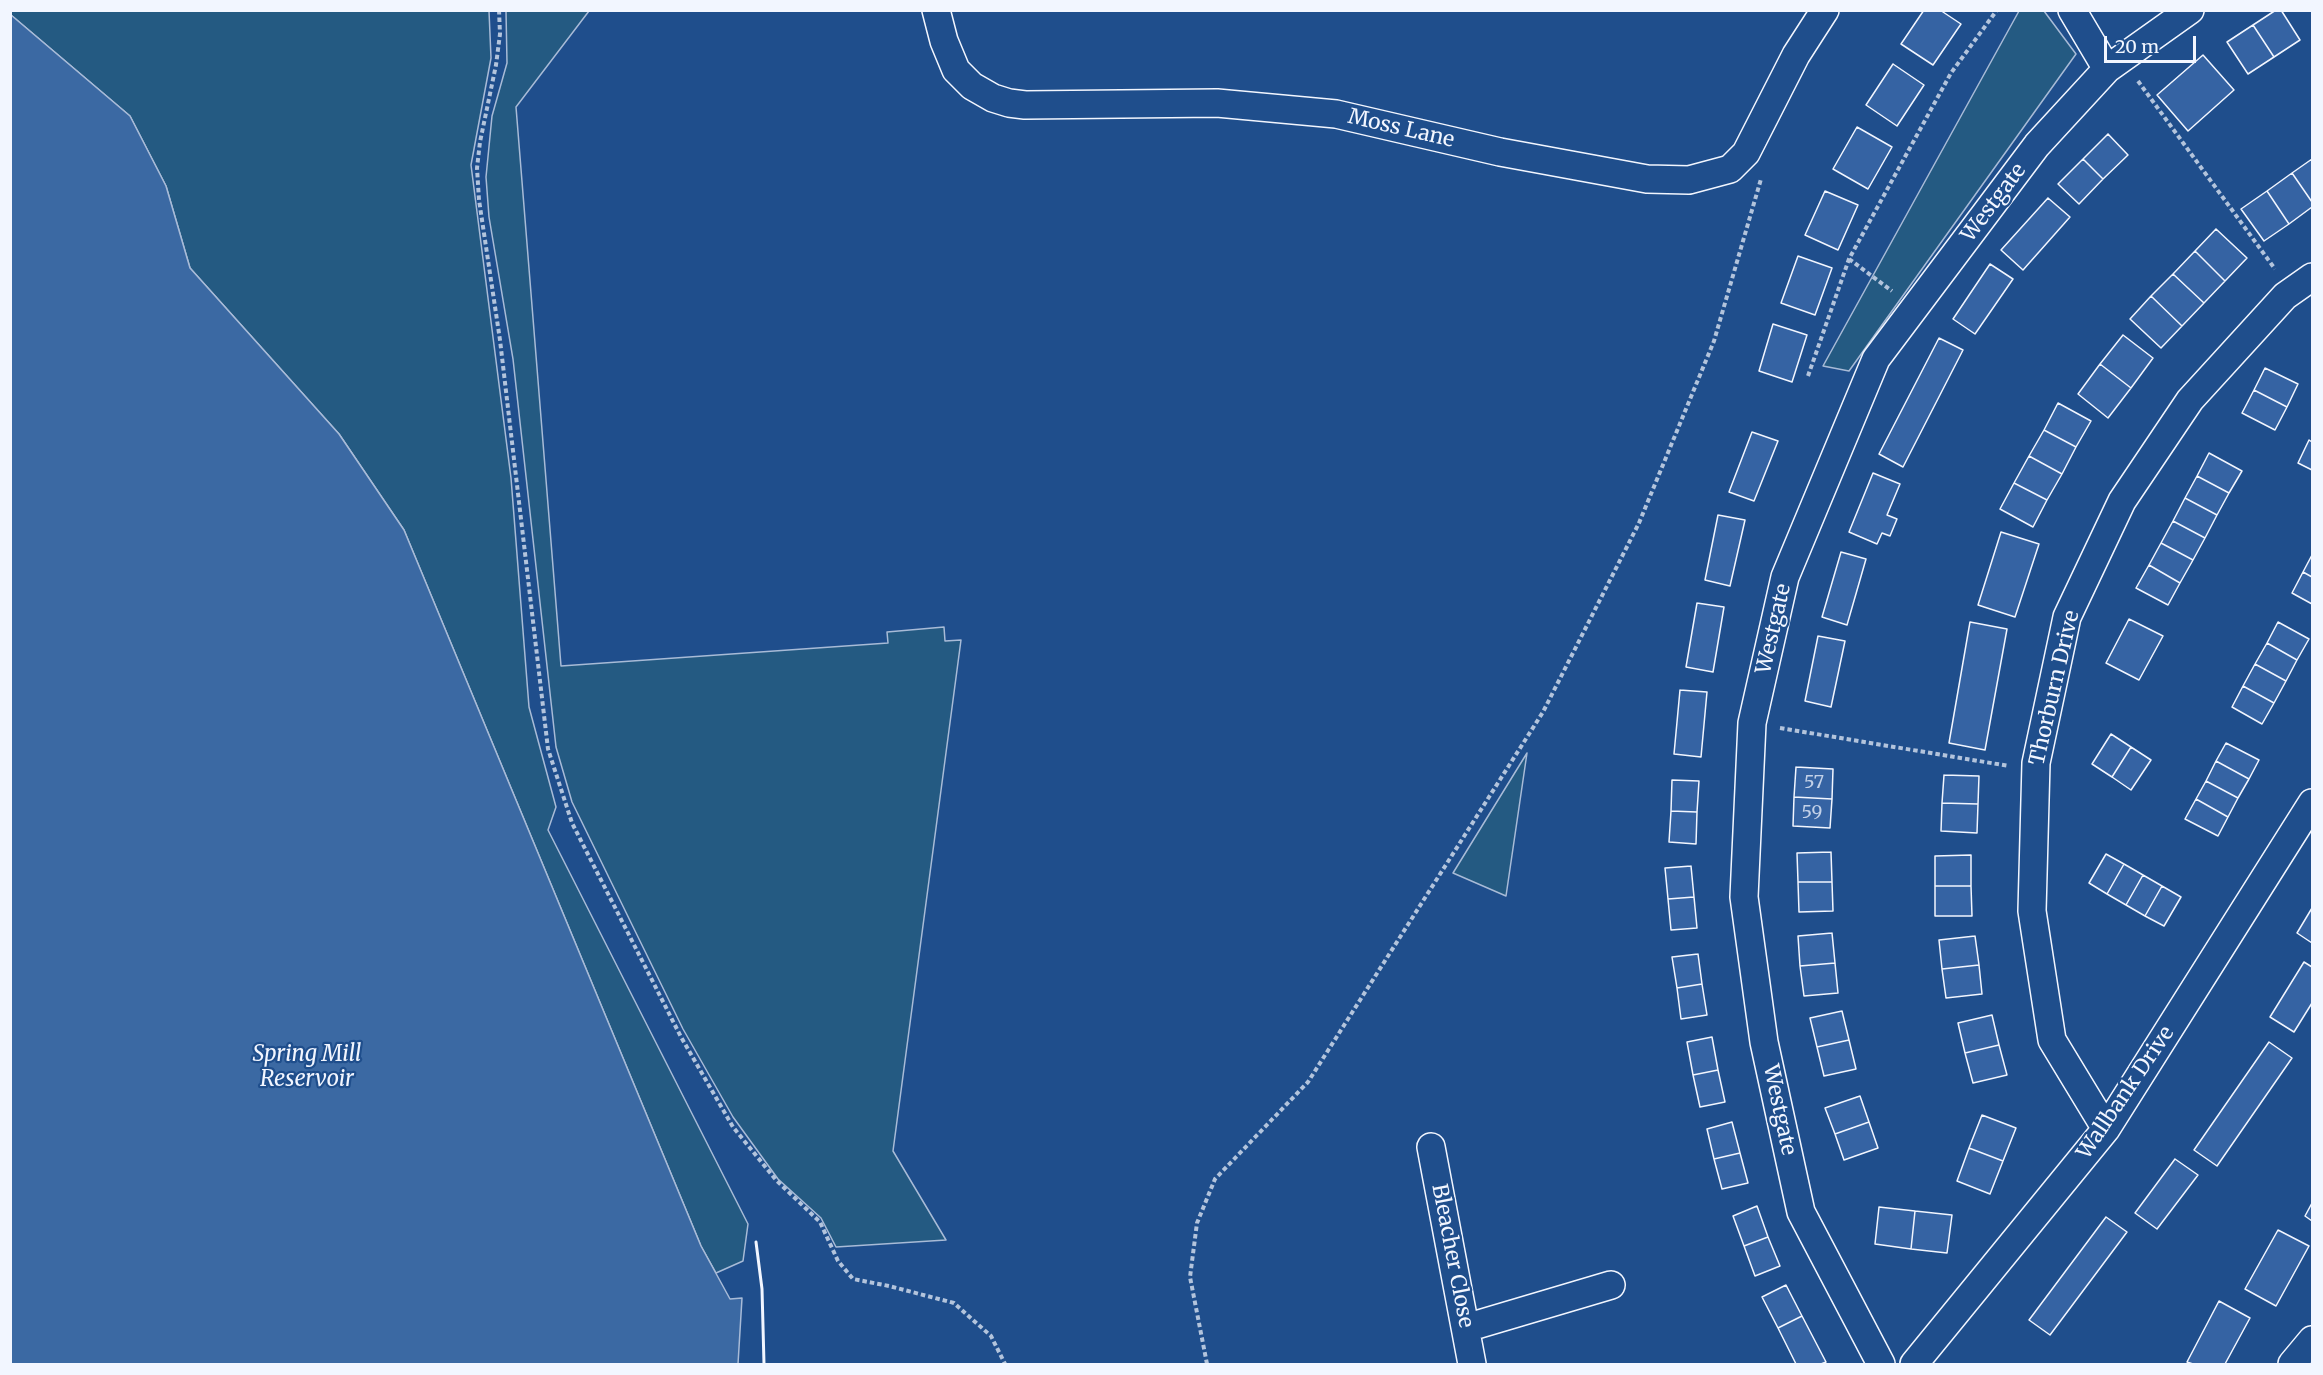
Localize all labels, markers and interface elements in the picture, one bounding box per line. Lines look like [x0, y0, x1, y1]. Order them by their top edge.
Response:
scale bar [2107, 24, 2198, 62]
text: 20 m [2115, 35, 2159, 58]
street label: Moss Lane [1345, 105, 1457, 153]
street label: Westgate [1956, 159, 2032, 247]
street label: Westgate [1751, 581, 1797, 677]
street label: Thorburn Drive [2025, 608, 2085, 768]
house number: 57 [1804, 772, 1824, 794]
house number: 59 [1802, 802, 1822, 824]
street label: Wallbank Drive [2072, 1022, 2180, 1164]
water label: Spring Mill Reservoir [252, 1042, 362, 1094]
street label: Westgate [1757, 1062, 1801, 1158]
street label: Bleacher Close [1426, 1182, 1478, 1330]

